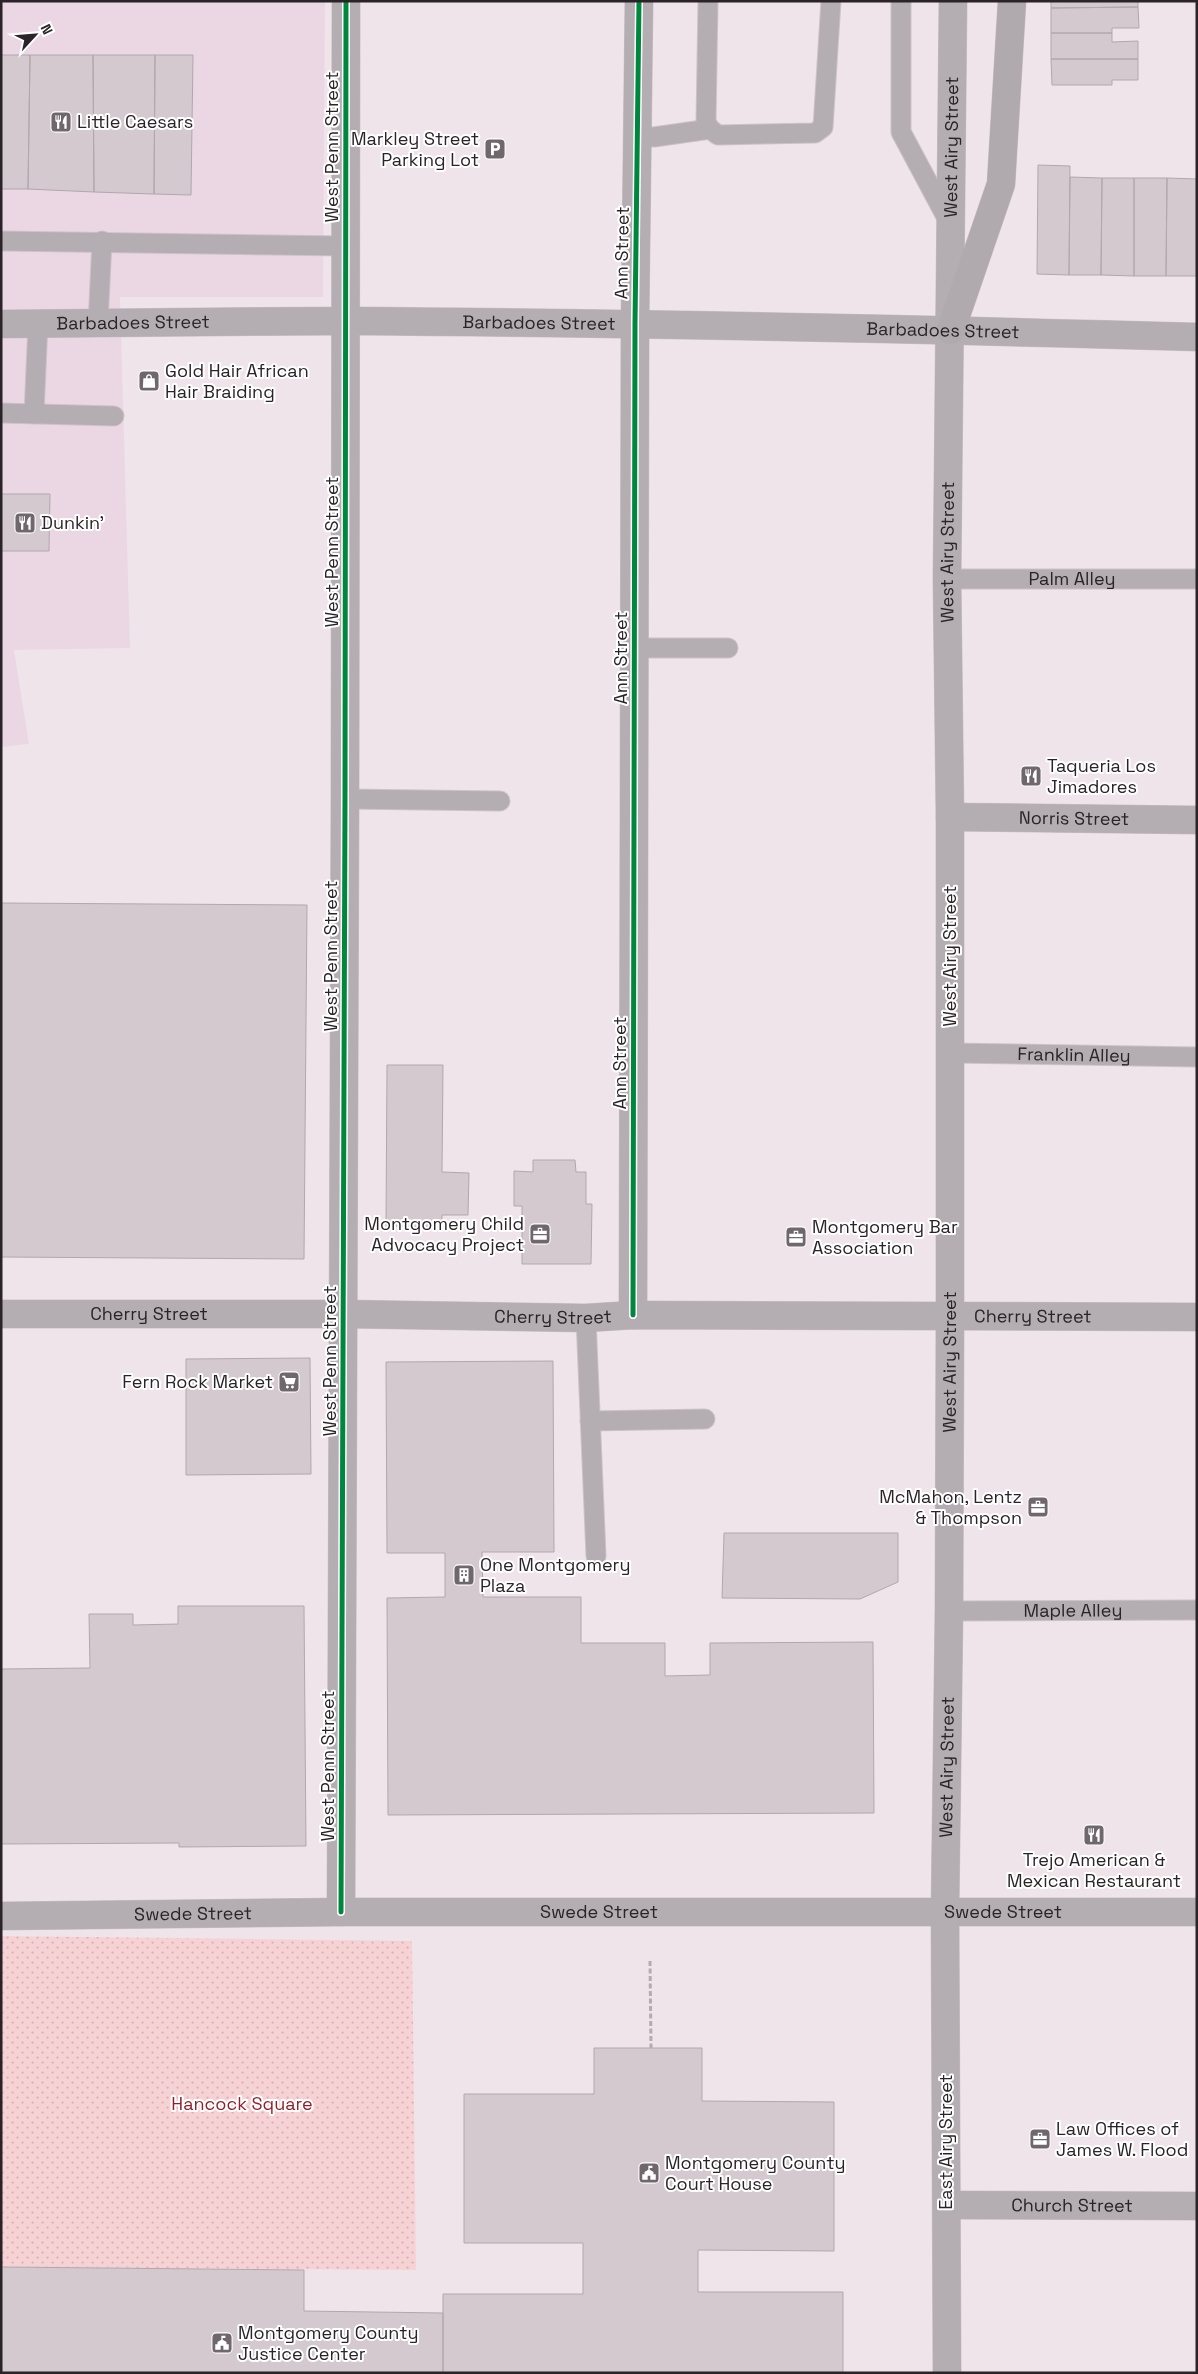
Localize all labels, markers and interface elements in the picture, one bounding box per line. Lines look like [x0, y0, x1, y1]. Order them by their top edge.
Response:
north arrow [10, 10, 60, 60]
text: N [37, 21, 57, 37]
street label: West Penn Street [320, 71, 343, 223]
street label: West Airy Street [939, 76, 963, 218]
restaurant icon: Little Caesars [49, 110, 73, 134]
place label: Little Caesars [77, 110, 193, 133]
place label: Markley Street Parking Lot [351, 127, 479, 171]
parking icon: Markley Street Parking Lot [483, 137, 507, 161]
street label: Ann Street [609, 206, 634, 300]
street label: Barbadoes Street [56, 310, 210, 334]
street label: Barbadoes Street [462, 310, 616, 335]
street label: Barbadoes Street [866, 317, 1020, 343]
place label: Gold Hair African Hair Braiding [165, 359, 309, 403]
shop icon: Gold Hair African Hair Braiding [137, 369, 161, 393]
street label: West Penn Street [320, 476, 343, 628]
street label: West Airy Street [935, 481, 959, 623]
restaurant icon: Dunkin' [13, 511, 37, 535]
place label: Dunkin' [41, 511, 104, 534]
street label: Palm Alley [1028, 567, 1116, 590]
street label: Ann Street [609, 611, 632, 705]
place label: Taqueria Los Jimadores [1047, 754, 1156, 798]
restaurant icon: Taqueria Los Jimadores [1019, 764, 1043, 788]
street label: Norris Street [1019, 806, 1129, 830]
street label: West Penn Street [319, 880, 342, 1032]
street label: West Airy Street [938, 885, 961, 1027]
street label: Ann Street [608, 1016, 631, 1110]
street label: Franklin Alley [1017, 1042, 1131, 1067]
place label: Montgomery Child Advocacy Project [364, 1212, 524, 1256]
place label: Montgomery Bar Association [812, 1215, 958, 1259]
office icon: Montgomery Child Advocacy Project [528, 1222, 552, 1246]
office icon: Montgomery Bar Association [784, 1225, 808, 1249]
street label: West Penn Street [318, 1285, 341, 1437]
street label: West Airy Street [938, 1291, 961, 1433]
street label: Cherry Street [90, 1302, 208, 1325]
street label: Cherry Street [494, 1304, 612, 1329]
street label: Cherry Street [974, 1304, 1092, 1328]
place label: Fern Rock Market [122, 1370, 273, 1393]
supermarket icon: Fern Rock Market [277, 1370, 301, 1394]
place label: McMahon, Lentz & Thompson [879, 1485, 1022, 1529]
office icon: McMahon, Lentz & Thompson [1026, 1495, 1050, 1519]
place label: One Montgomery Plaza [480, 1553, 630, 1597]
building icon: One Montgomery Plaza [452, 1563, 476, 1587]
street label: Maple Alley [1024, 1598, 1122, 1622]
street label: West Penn Street [316, 1690, 339, 1842]
street label: West Airy Street [934, 1696, 959, 1838]
restaurant icon: Trejo American & Mexican Restaurant [1082, 1823, 1106, 1847]
place label: Trejo American & Mexican Restaurant [1007, 1848, 1181, 1892]
street label: Swede Street [540, 1900, 658, 1923]
street label: Swede Street [944, 1900, 1062, 1923]
street label: Swede Street [134, 1901, 252, 1925]
street label: East Airy Street [934, 2074, 957, 2210]
park label: Hancock Square [171, 2092, 313, 2115]
place label: Law Offices of James W. Flood [1056, 2117, 1188, 2161]
office icon: Law Offices of James W. Flood [1028, 2127, 1052, 2151]
place label: Montgomery County Court House [665, 2151, 845, 2195]
public building icon: Montgomery County Court House [637, 2161, 661, 2185]
street label: Church Street [1011, 2193, 1133, 2217]
place label: Montgomery County Justice Center [238, 2321, 418, 2365]
public building icon: Montgomery County Justice Center [210, 2331, 234, 2355]

